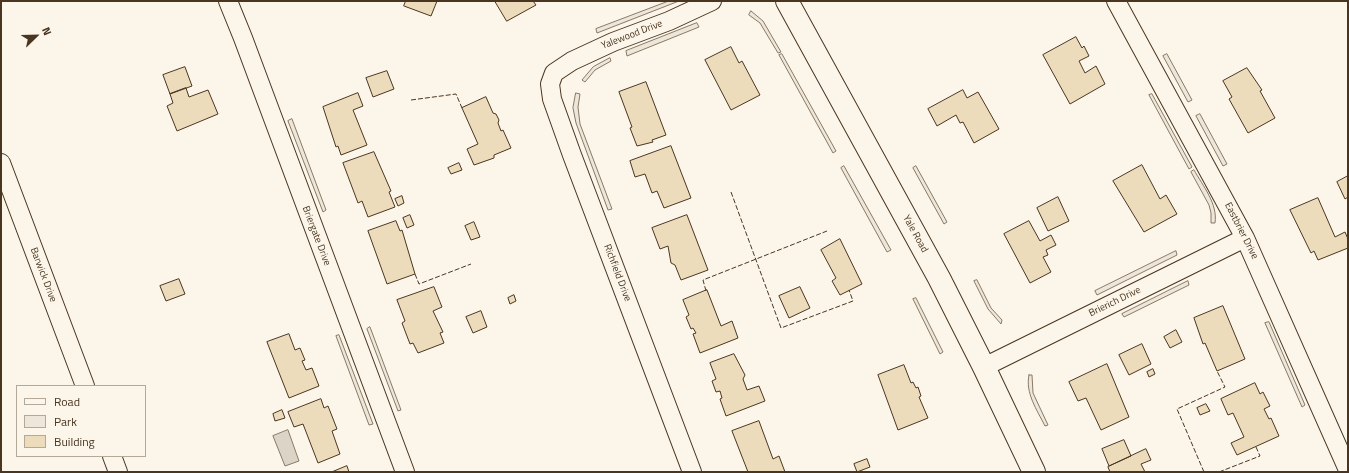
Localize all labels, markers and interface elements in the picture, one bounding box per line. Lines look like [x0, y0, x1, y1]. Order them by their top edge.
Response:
north arrow [16, 16, 56, 56]
street label: Yalewood Drive [600, 18, 664, 52]
text: N [38, 25, 56, 38]
street label: Eastbrier Drive [1222, 201, 1260, 261]
street label: Briergate Drive [299, 204, 333, 268]
street label: Yale Road [900, 213, 930, 255]
street label: Richfield Drive [601, 243, 633, 303]
street label: Barwick Drive [27, 246, 59, 304]
street label: Brierich Drive [1087, 284, 1143, 320]
legend [16, 385, 146, 457]
text: Road [54, 392, 80, 411]
text: Park [54, 412, 77, 431]
text: Building [54, 432, 95, 451]

